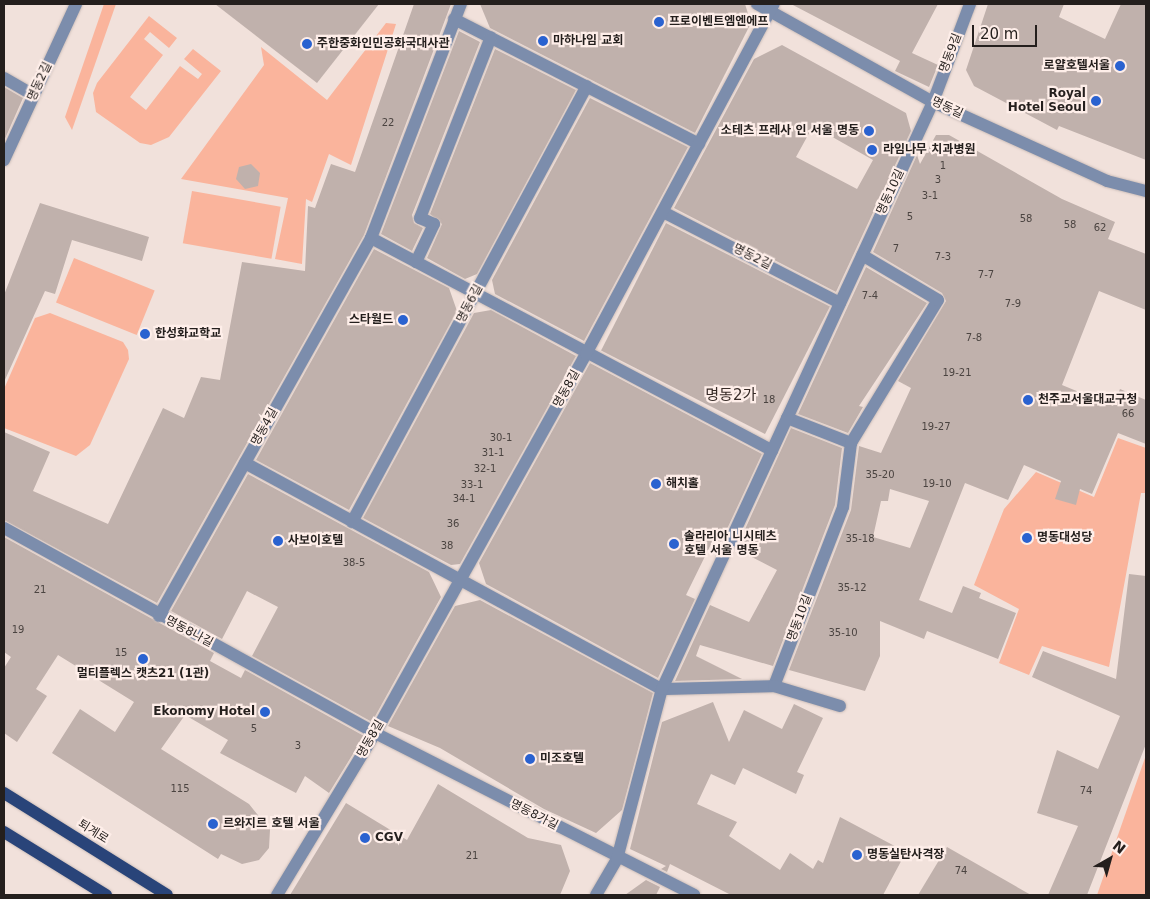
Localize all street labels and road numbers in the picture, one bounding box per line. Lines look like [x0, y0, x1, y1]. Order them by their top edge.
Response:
street label: 명동9길 [937, 31, 965, 75]
street label: 명동2길 [25, 60, 55, 104]
street label: 명동길 [929, 94, 965, 122]
street label: 명동10길 [874, 167, 908, 217]
street label: 명동2길 [731, 241, 773, 273]
street label: 명동6길 [454, 283, 486, 325]
street label: 명동8길 [551, 368, 583, 410]
street label: 명동4길 [249, 406, 281, 448]
street label: 명동10길 [785, 593, 815, 643]
street label: 명동8나길 [163, 613, 215, 651]
street label: 명동8길 [355, 718, 387, 760]
street label: 명동8가길 [508, 797, 560, 833]
street label: 퇴계로 [75, 817, 111, 847]

